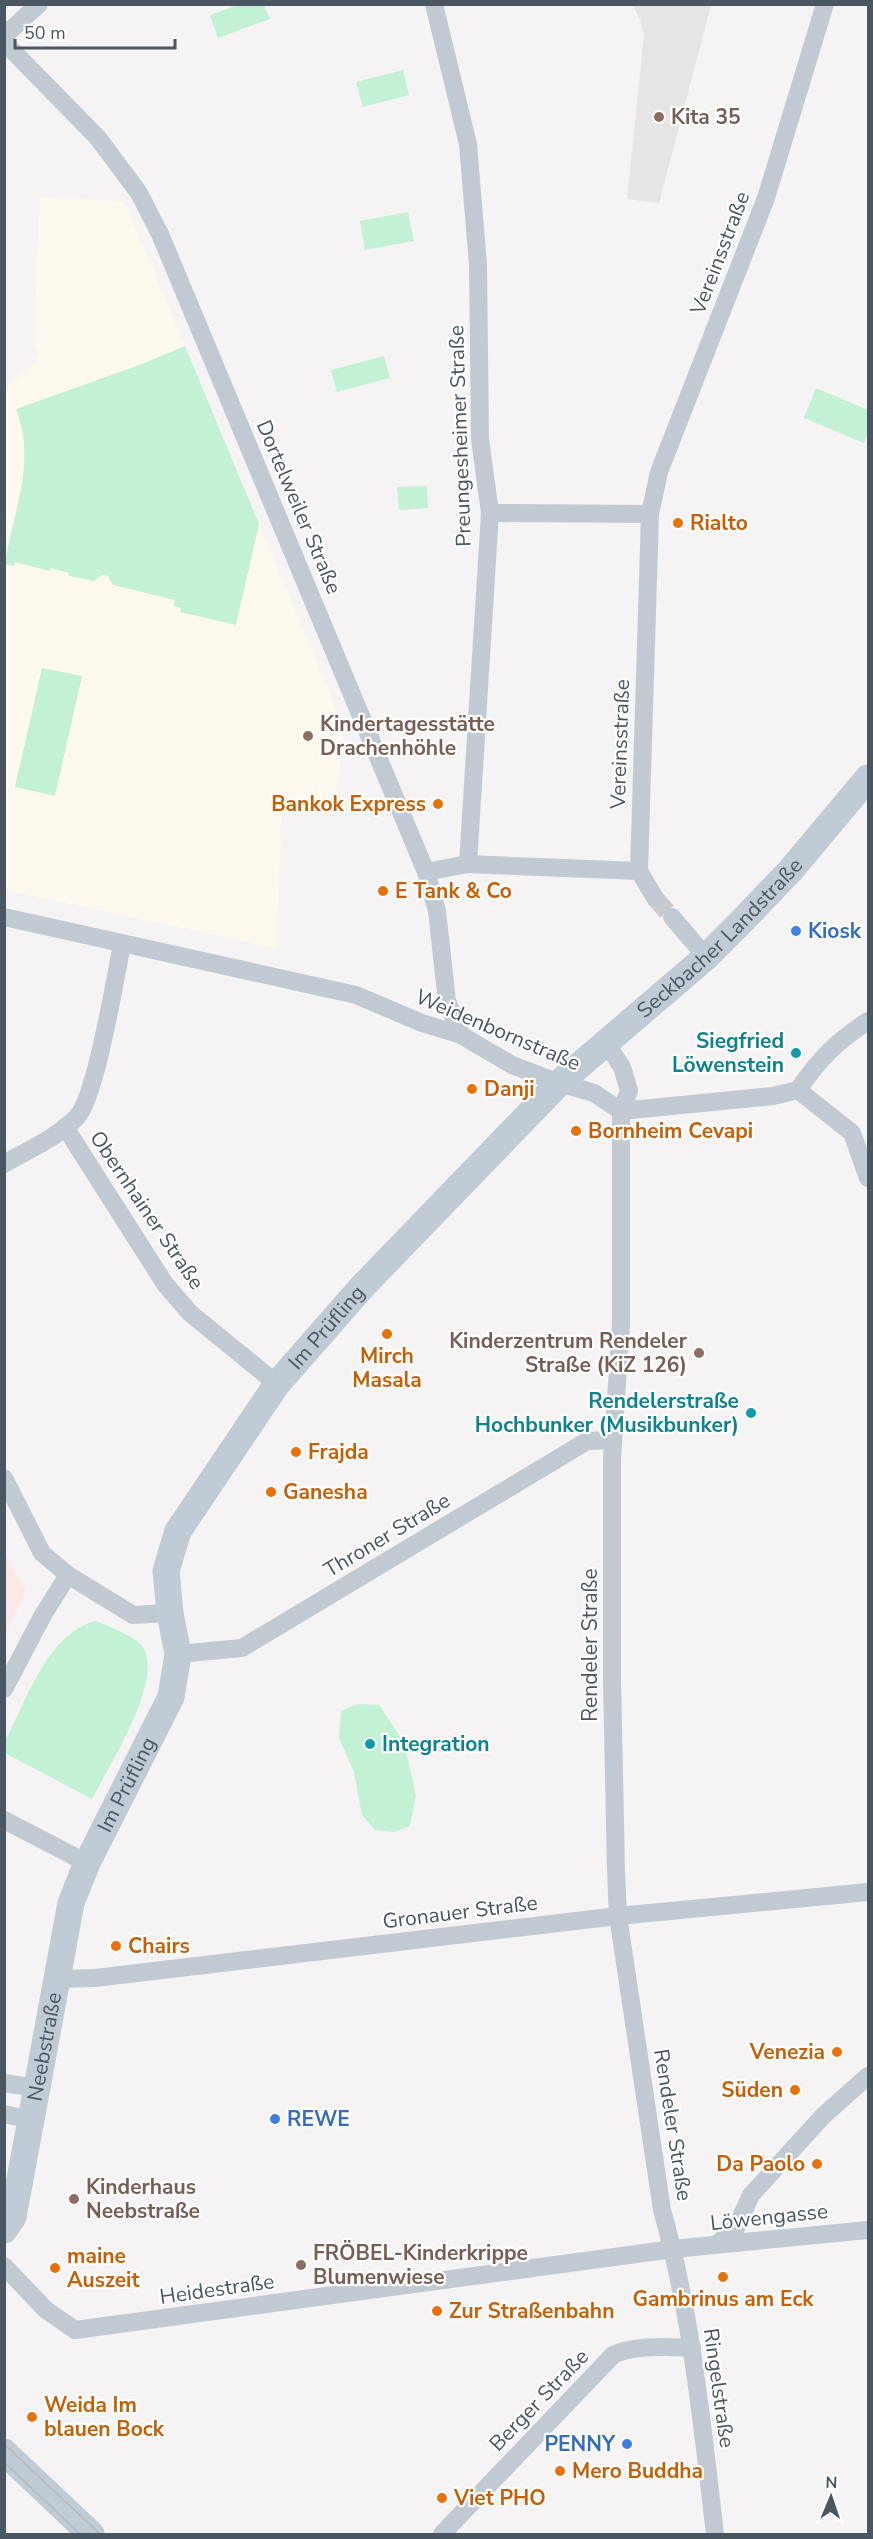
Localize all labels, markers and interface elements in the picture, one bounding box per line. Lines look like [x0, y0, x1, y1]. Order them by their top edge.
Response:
scale bar [15, 12, 176, 50]
text: 50 m [24, 21, 66, 45]
place label: Kita 35 [671, 103, 741, 131]
marker: Kita 35 [652, 110, 666, 124]
street label: Vereinsstraße [683, 187, 756, 320]
street label: Preungesheimer Straße [442, 325, 478, 547]
street label: Dortelweiler Straße [250, 416, 348, 598]
place label: Rialto [690, 509, 748, 537]
marker: Rialto [671, 516, 685, 530]
street label: Vereinsstraße [604, 679, 636, 810]
place label: Kindertagesstätte Drachenhöhle [320, 710, 495, 762]
marker: Kindertagesstätte Drachenhöhle [301, 729, 315, 743]
place label: Bankok Express [271, 790, 426, 818]
marker: Bankok Express [431, 797, 445, 811]
street label: Seckbacher Landstraße [631, 852, 809, 1024]
place label: E Tank & Co [395, 877, 512, 905]
marker: E Tank & Co [376, 884, 390, 898]
place label: Kiosk [808, 917, 862, 945]
marker: Kiosk [789, 924, 803, 938]
street label: Weidenbornstraße [411, 983, 585, 1077]
place label: Siegfried Löwenstein [672, 1027, 784, 1079]
marker: Siegfried Löwenstein [789, 1046, 803, 1060]
place label: Danji [484, 1075, 535, 1103]
marker: Danji [465, 1082, 479, 1096]
place label: Bornheim Cevapi [588, 1117, 753, 1145]
marker: Bornheim Cevapi [569, 1124, 583, 1138]
street label: Obernhainer Straße [83, 1125, 211, 1295]
street label: Im Prüfling [282, 1279, 371, 1376]
marker: Mirch Masala [380, 1327, 394, 1341]
place label: Kinderzentrum Rendeler Straße (KiZ 126) [449, 1327, 688, 1379]
place label: Mirch Masala [352, 1342, 422, 1394]
marker: Kinderzentrum Rendeler Straße (KiZ 126) [692, 1346, 706, 1360]
place label: Rendelerstraße Hochbunker (Musikbunker) [475, 1387, 739, 1439]
marker: Rendelerstraße Hochbunker (Musikbunker) [744, 1406, 758, 1420]
place label: Frajda [308, 1438, 369, 1466]
marker: Frajda [289, 1445, 303, 1459]
place label: Ganesha [283, 1478, 368, 1506]
marker: Ganesha [264, 1485, 278, 1499]
street label: Throner Straße [319, 1486, 455, 1584]
street label: Rendeler Straße [576, 1568, 604, 1722]
place label: Integration [382, 1730, 490, 1758]
street label: Im Prüfling [91, 1732, 163, 1837]
marker: Integration [363, 1737, 377, 1751]
street label: Gronauer Straße [381, 1889, 539, 1935]
place label: Chairs [128, 1932, 190, 1960]
marker: Chairs [109, 1939, 123, 1953]
street label: Neebstraße [21, 1990, 68, 2103]
place label: Venezia [749, 2038, 825, 2066]
marker: Venezia [830, 2045, 844, 2059]
street label: Rendeler Straße [647, 2047, 699, 2203]
place label: Süden [721, 2076, 783, 2104]
marker: Süden [788, 2083, 802, 2097]
place label: REWE [287, 2105, 350, 2133]
marker: REWE [268, 2112, 282, 2126]
place label: Da Paolo [716, 2150, 805, 2178]
marker: Da Paolo [810, 2157, 824, 2171]
place label: Kinderhaus Neebstraße [86, 2173, 200, 2225]
marker: Kinderhaus Neebstraße [67, 2192, 81, 2206]
street label: Löwengasse [709, 2197, 829, 2237]
place label: FRÖBEL-Kinderkrippe Blumenwiese [313, 2239, 528, 2291]
place label: maine Auszeit [67, 2242, 140, 2294]
marker: FRÖBEL-Kinderkrippe Blumenwiese [294, 2258, 308, 2272]
marker: maine Auszeit [48, 2261, 62, 2275]
street label: Heidestraße [158, 2267, 276, 2311]
marker: Gambrinus am Eck [716, 2270, 730, 2284]
place label: Gambrinus am Eck [632, 2285, 814, 2313]
place label: Zur Straßenbahn [449, 2297, 614, 2325]
marker: Zur Straßenbahn [430, 2304, 444, 2318]
street label: Ringelstraße [697, 2326, 741, 2450]
street label: Berger Straße [483, 2343, 595, 2457]
place label: Weida Im blauen Bock [44, 2391, 165, 2443]
marker: Weida Im blauen Bock [25, 2410, 39, 2424]
place label: PENNY [544, 2430, 616, 2458]
marker: PENNY [620, 2437, 634, 2451]
place label: Mero Buddha [572, 2457, 703, 2485]
marker: Mero Buddha [553, 2464, 567, 2478]
north arrow [801, 2467, 861, 2527]
text: N [825, 2472, 838, 2494]
place label: Viet PHO [453, 2484, 546, 2512]
marker: Viet PHO [435, 2491, 449, 2505]

